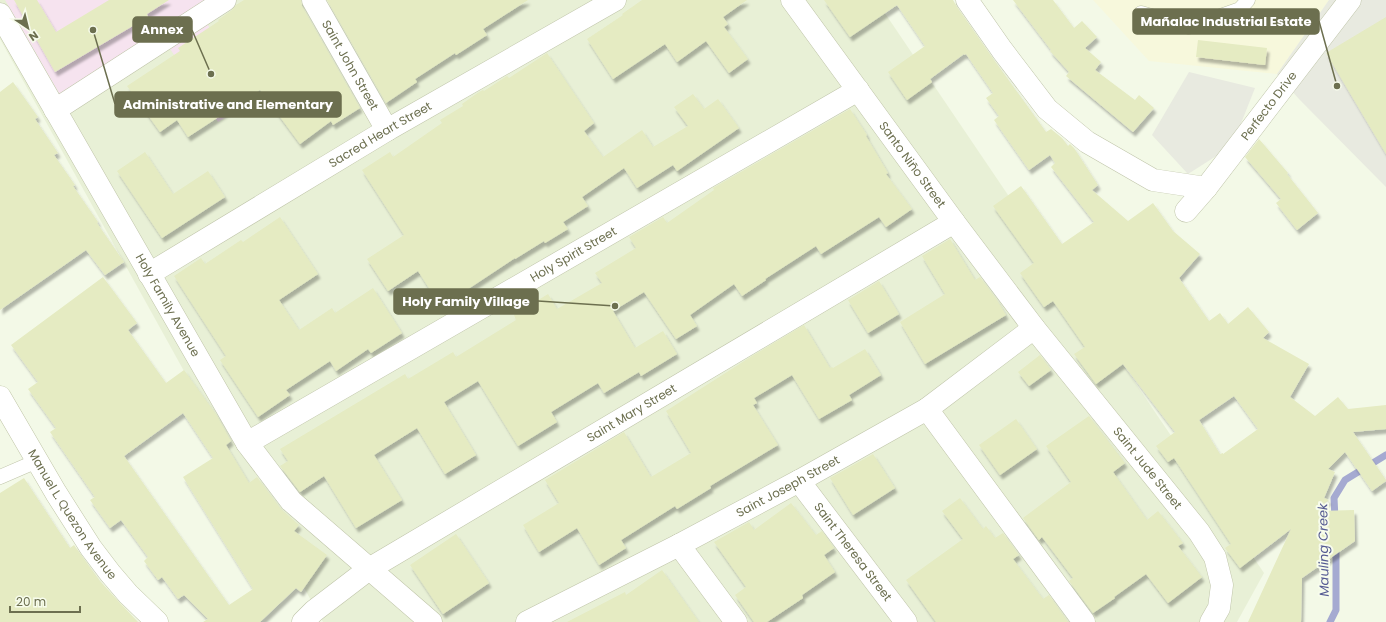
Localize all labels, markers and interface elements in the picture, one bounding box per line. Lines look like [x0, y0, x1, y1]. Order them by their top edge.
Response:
north arrow [8, 8, 48, 48]
callout: Mañalac Industrial Estate [1133, 9, 1319, 34]
text: Mañalac Industrial Estate [1141, 12, 1311, 31]
callout: Annex [133, 17, 192, 42]
street label: Saint John Street [318, 17, 383, 113]
text: Annex [141, 20, 184, 39]
text: N [26, 27, 42, 45]
street label: Perfecto Drive [1237, 67, 1301, 144]
callout: Administrative and Elementary [115, 92, 341, 117]
text: Administrative and Elementary [123, 95, 334, 114]
street label: Sacred Heart Street [325, 97, 435, 171]
street label: Santo Niño Street [875, 118, 950, 211]
street label: Holy Spirit Street [527, 222, 620, 286]
street label: Holy Family Avenue [132, 250, 205, 360]
callout: Holy Family Village [394, 289, 538, 314]
text: Holy Family Village [402, 292, 530, 311]
street label: Saint Mary Street [583, 380, 679, 446]
street label: Saint Jude Street [1109, 423, 1186, 513]
street label: Manuel L. Quezon Avenue [24, 446, 121, 583]
street label: Saint Joseph Street [733, 451, 842, 521]
street label: Saint Theresa Street [810, 499, 896, 604]
water label: Mauling Creek [1313, 502, 1334, 597]
scale bar [10, 588, 80, 614]
text: 20 m [16, 593, 46, 610]

